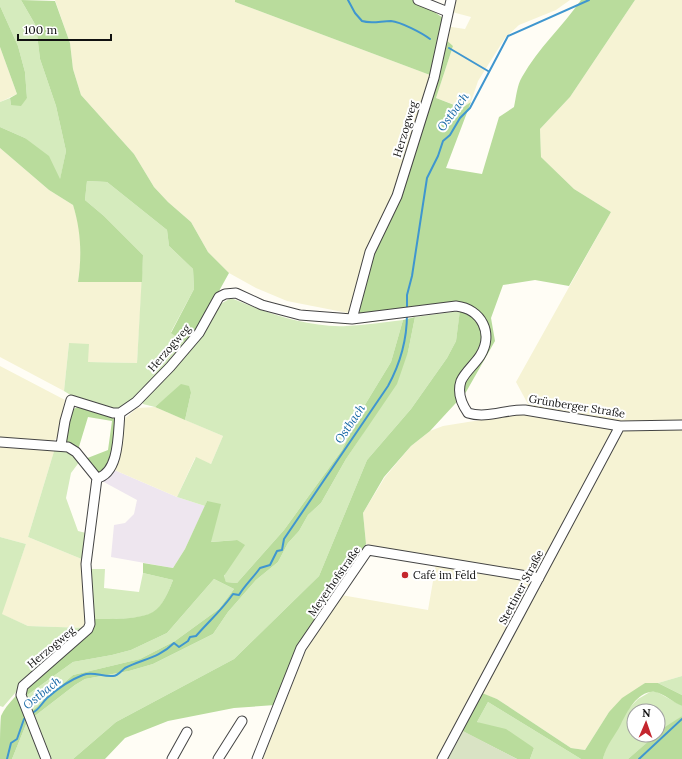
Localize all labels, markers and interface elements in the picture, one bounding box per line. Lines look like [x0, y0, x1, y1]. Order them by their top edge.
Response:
scale bar [18, 16, 111, 42]
text: 100 m [24, 22, 57, 37]
water label: Ostbach [434, 89, 472, 134]
street label: Herzogweg [390, 98, 420, 159]
street label: Herzogweg [145, 321, 194, 374]
street label: Grünberger Straße [528, 391, 626, 421]
water label: Ostbach [331, 401, 368, 446]
street label: Meyerhofstraße [305, 543, 363, 619]
street label: Stettiner Straße [495, 547, 547, 627]
place label: Café im Feld [413, 568, 477, 582]
marker: Café im Feld [400, 570, 410, 580]
street label: Herzogweg [24, 622, 78, 671]
water label: Ostbach [20, 673, 64, 712]
north arrow [626, 703, 666, 743]
text: N [642, 706, 651, 720]

